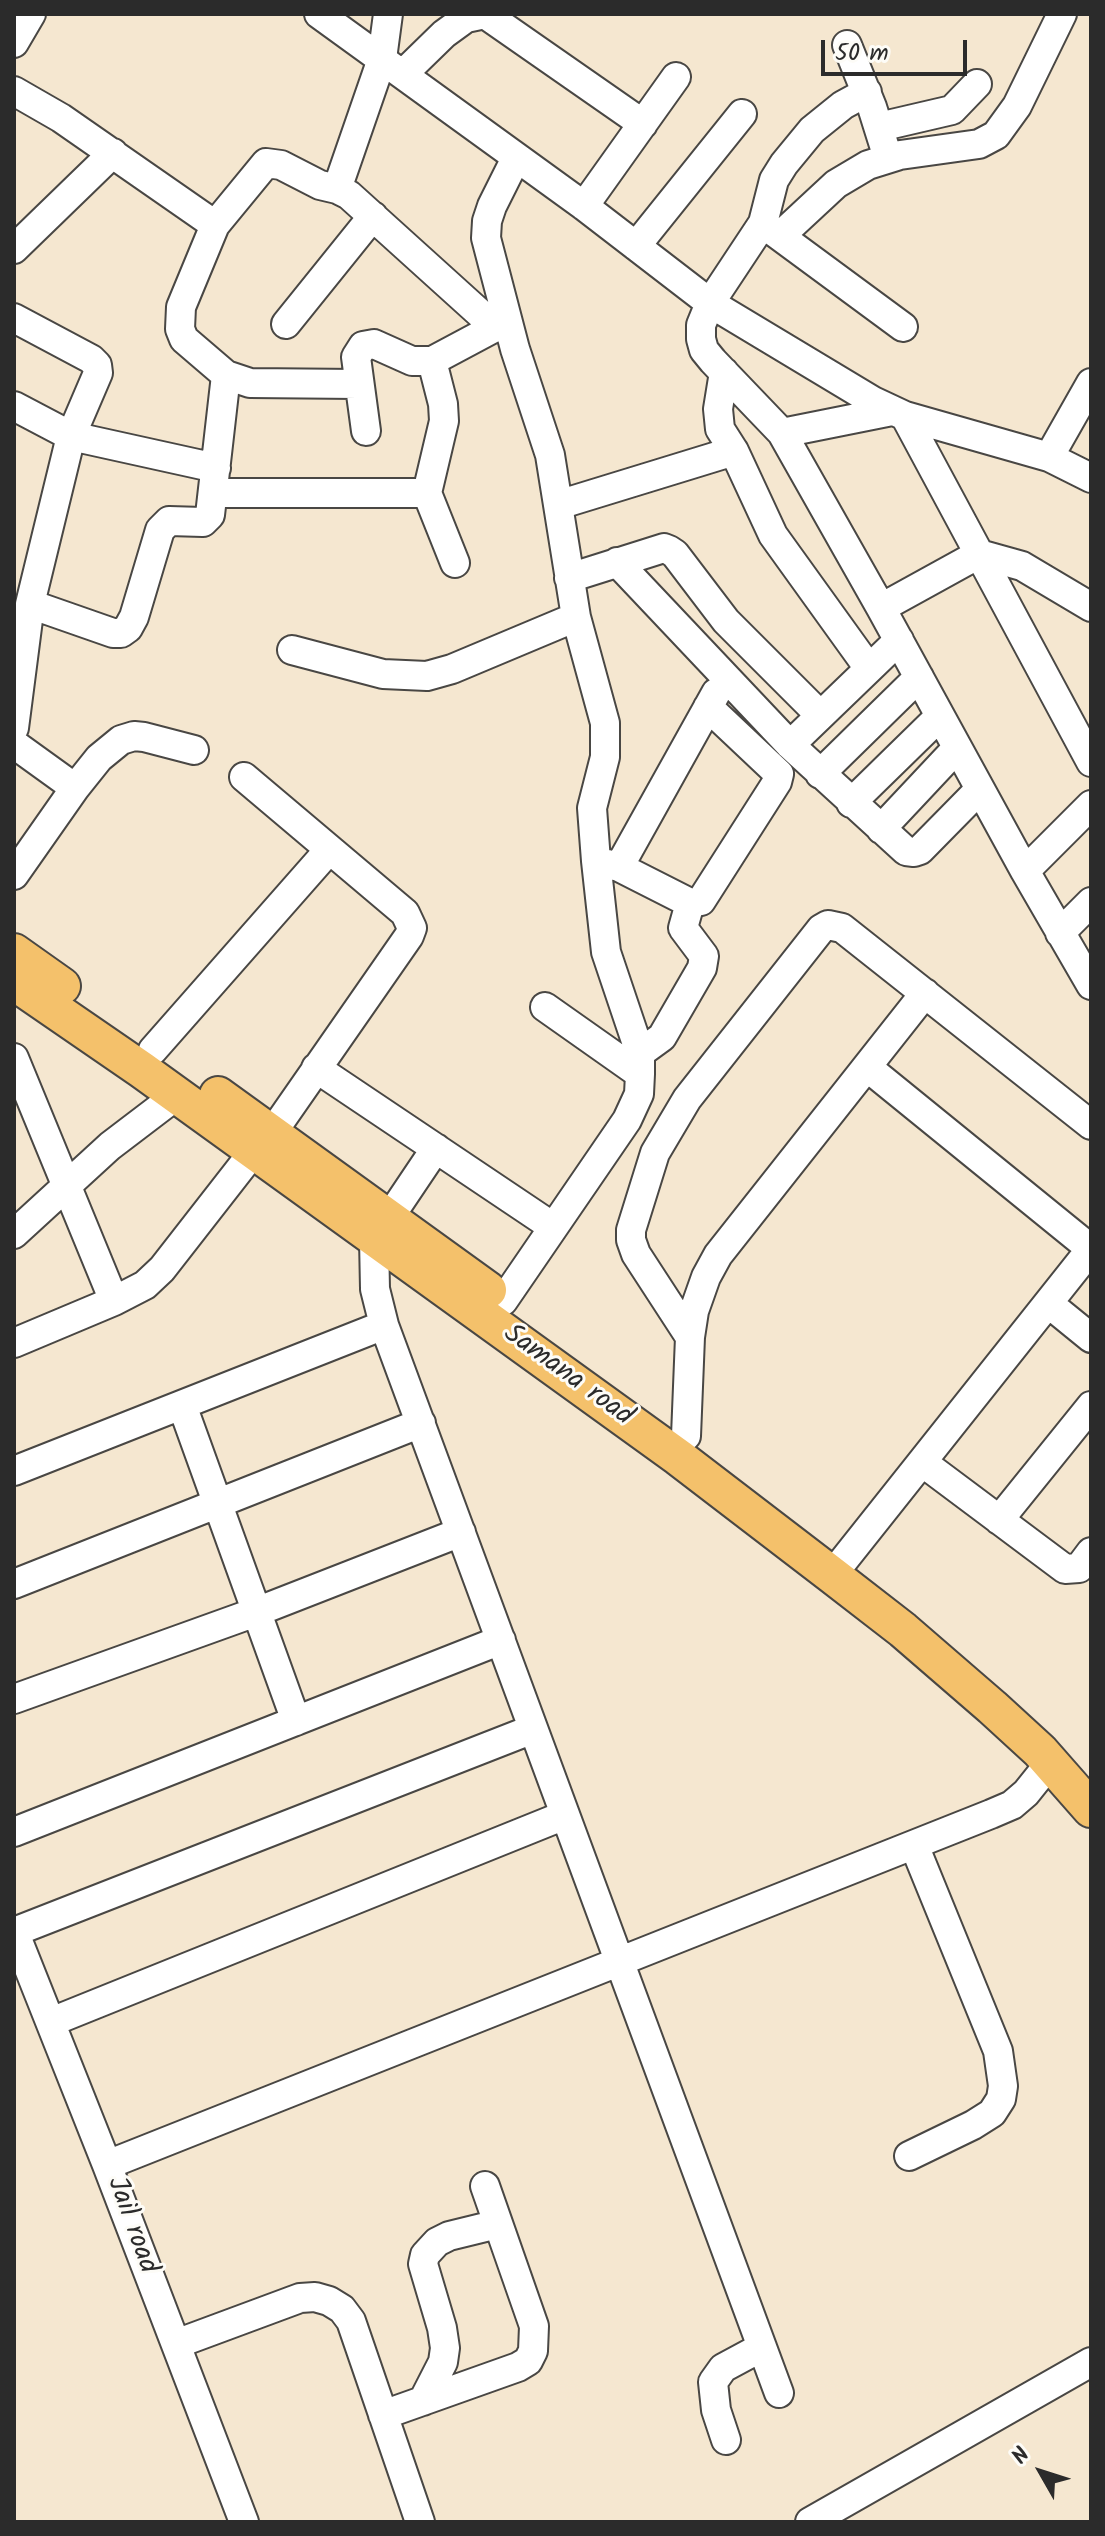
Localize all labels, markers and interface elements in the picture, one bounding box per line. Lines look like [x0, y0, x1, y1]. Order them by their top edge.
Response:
scale bar [825, 24, 971, 74]
text: 50 m [835, 34, 889, 73]
street label: Samana road [496, 1319, 638, 1435]
street label: Jail road [97, 2173, 163, 2279]
north arrow [1001, 2432, 1081, 2512]
text: N [1004, 2440, 1040, 2473]

